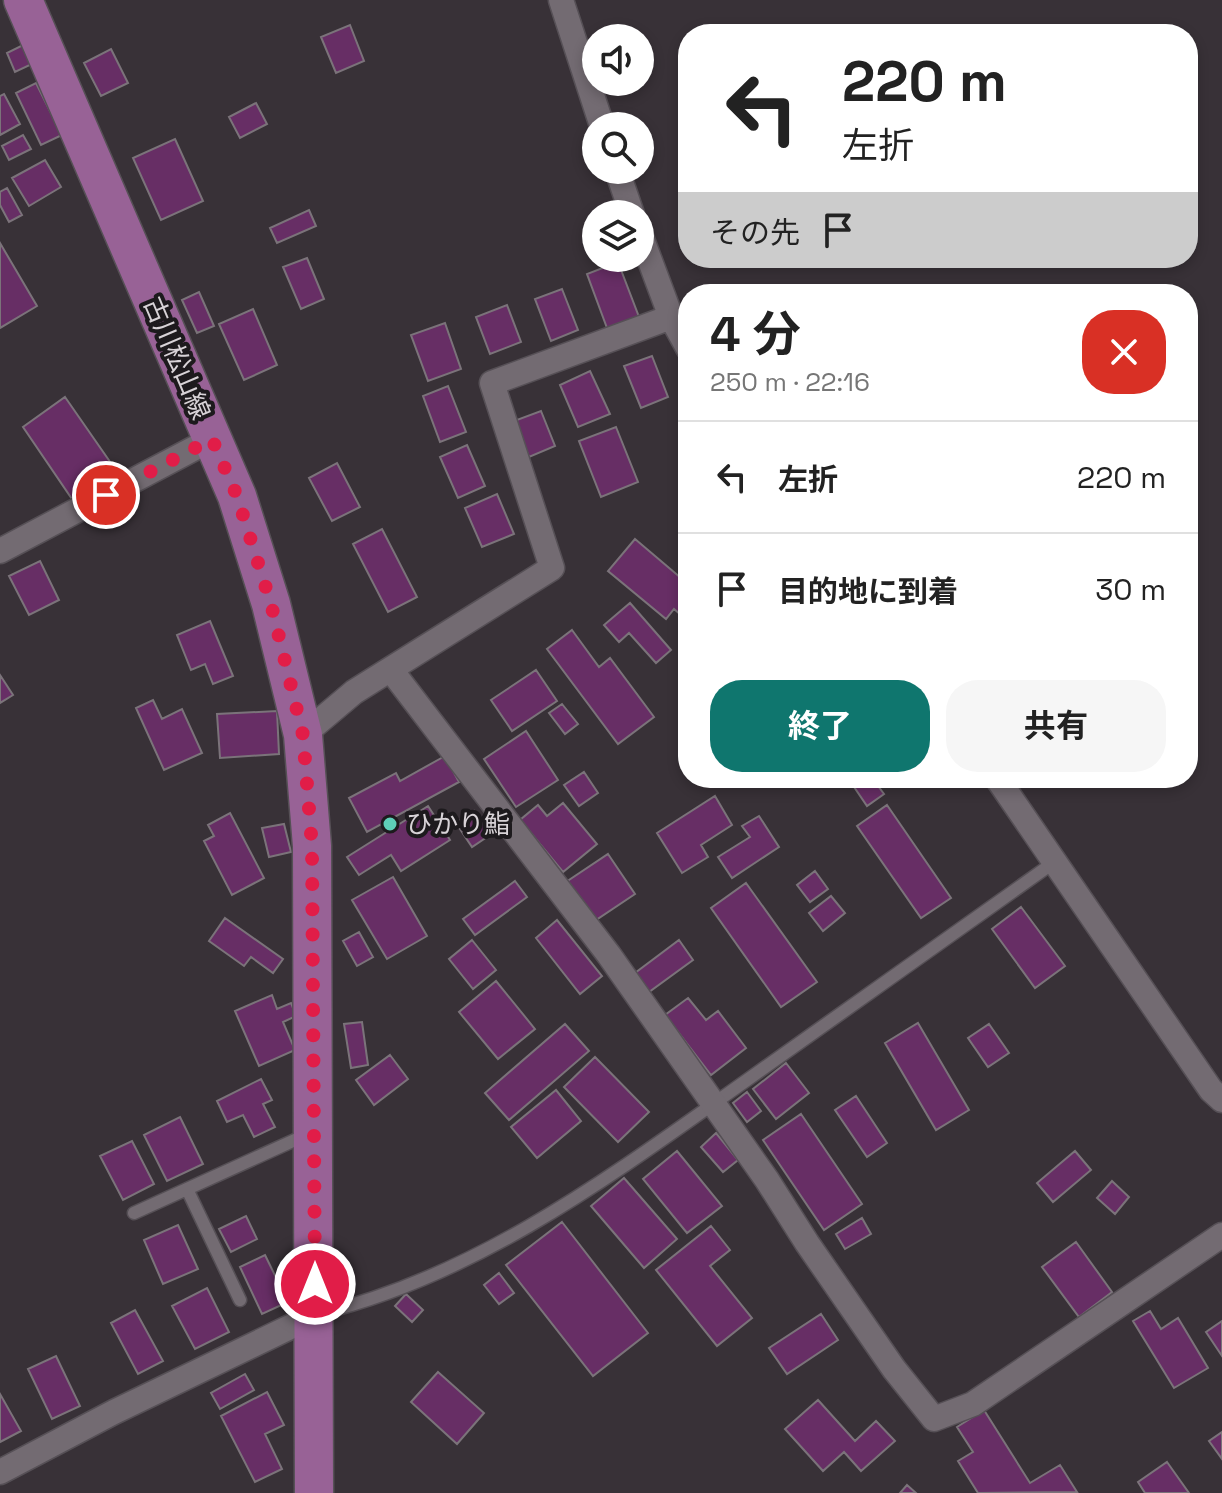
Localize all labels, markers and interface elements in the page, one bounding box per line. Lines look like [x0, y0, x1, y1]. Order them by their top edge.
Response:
map controls [582, 24, 654, 272]
button: sound [582, 24, 654, 96]
text: 220 m [842, 46, 1007, 117]
icon: left [710, 56, 814, 160]
button: search [582, 112, 654, 184]
text: 左折 [842, 123, 914, 169]
button: layers [582, 200, 654, 272]
icon: arrive [816, 208, 860, 252]
text: その先 [710, 213, 800, 252]
street label: 古川松山線 [136, 292, 218, 424]
text: 4 分 [710, 304, 801, 365]
button: close [1082, 310, 1166, 394]
text: 250 m · 22:16 [710, 365, 870, 399]
icon: left [710, 455, 754, 499]
text: 220 m [1077, 458, 1166, 497]
text: 左折 [778, 460, 838, 499]
pin [72, 461, 140, 529]
icon: arrive [84, 473, 128, 517]
icon: arrive [710, 567, 754, 611]
text: 30 m [1095, 570, 1166, 609]
text: 目的地に到着 [778, 572, 958, 611]
button: 終了 [710, 680, 930, 772]
button: 共有 [946, 680, 1166, 772]
place label: ひかり鮨 [406, 807, 510, 841]
marker: ひかり鮨 [381, 815, 399, 833]
position arrow [273, 1242, 357, 1326]

